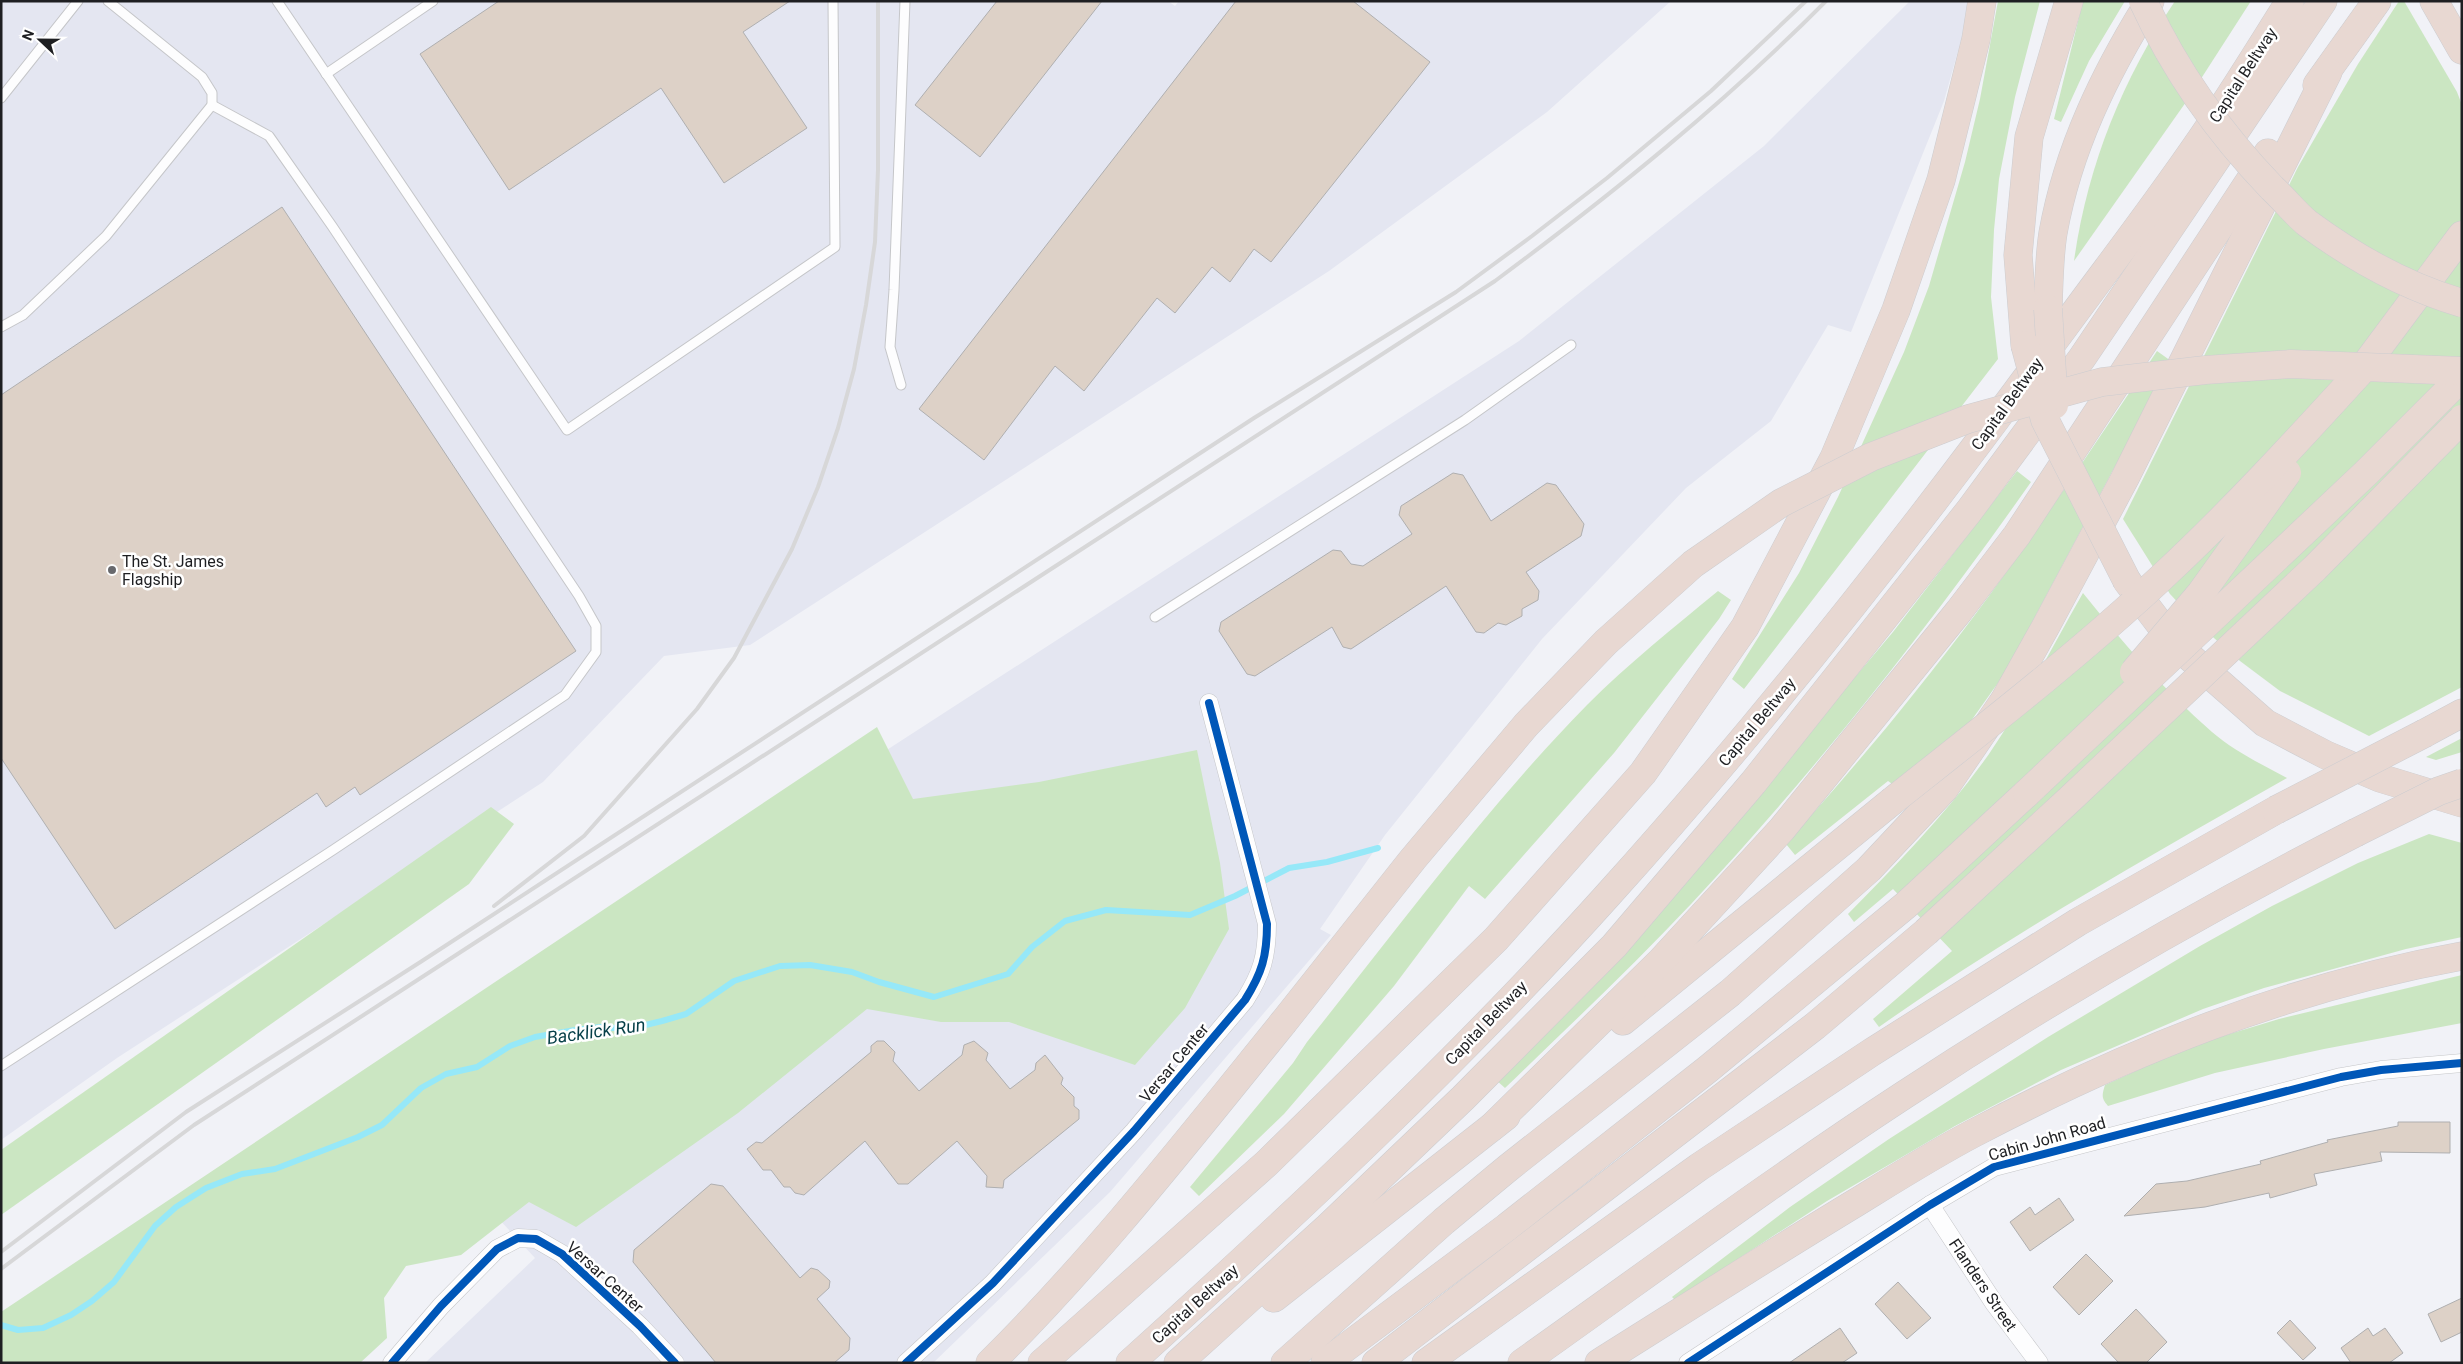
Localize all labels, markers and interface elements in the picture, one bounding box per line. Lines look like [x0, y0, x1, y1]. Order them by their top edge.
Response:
north arrow [15, 15, 65, 65]
street label: Capital Beltway [2205, 24, 2281, 126]
text: N [19, 28, 37, 43]
street label: Capital Beltway [1967, 354, 2047, 454]
place label: The St. James Flagship [122, 552, 224, 589]
marker: The St. James Flagship [106, 564, 118, 576]
street label: Capital Beltway [1715, 674, 1800, 770]
street label: Capital Beltway [1441, 977, 1531, 1069]
water label: Backlick Run [545, 1014, 647, 1048]
street label: Versar Center [1136, 1019, 1213, 1106]
street label: Cabin John Road [1986, 1113, 2108, 1165]
street label: Flanders Street [1945, 1235, 2021, 1335]
street label: Versar Center [563, 1237, 648, 1317]
street label: Capital Beltway [1148, 1260, 1242, 1348]

